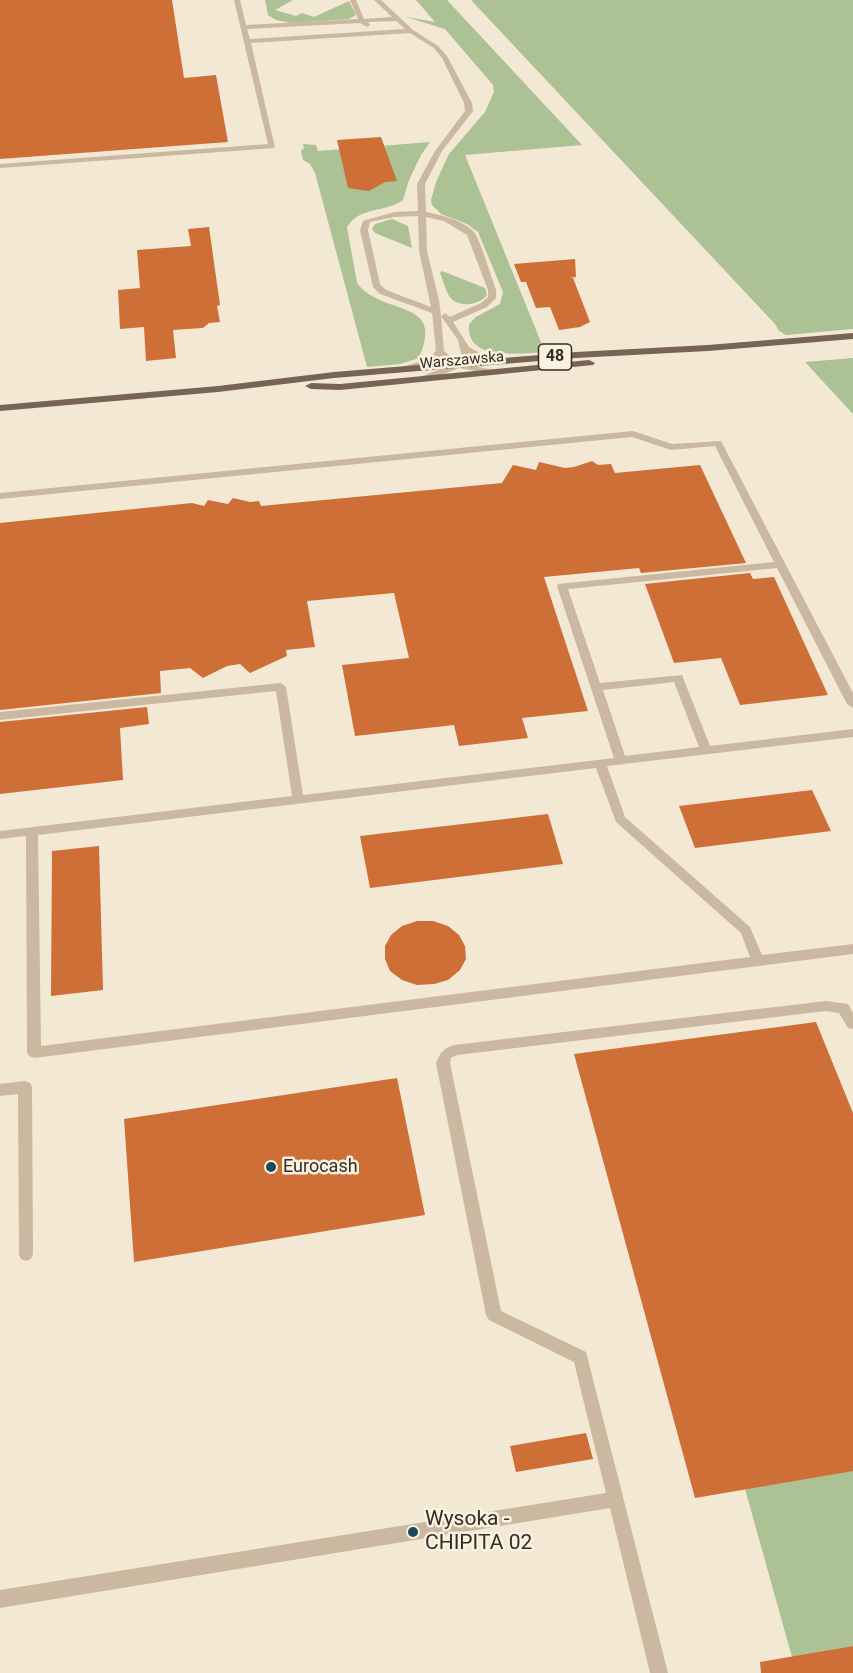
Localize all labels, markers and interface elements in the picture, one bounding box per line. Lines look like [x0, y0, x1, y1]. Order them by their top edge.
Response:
road number: 48 [538, 344, 572, 370]
street label: Warszawska [419, 348, 505, 374]
place label: Eurocash [283, 1156, 358, 1178]
marker: Eurocash [264, 1160, 278, 1174]
place label: Wysoka - CHIPITA 02 [425, 1507, 532, 1557]
marker: Wysoka - CHIPITA 02 [406, 1525, 420, 1539]

